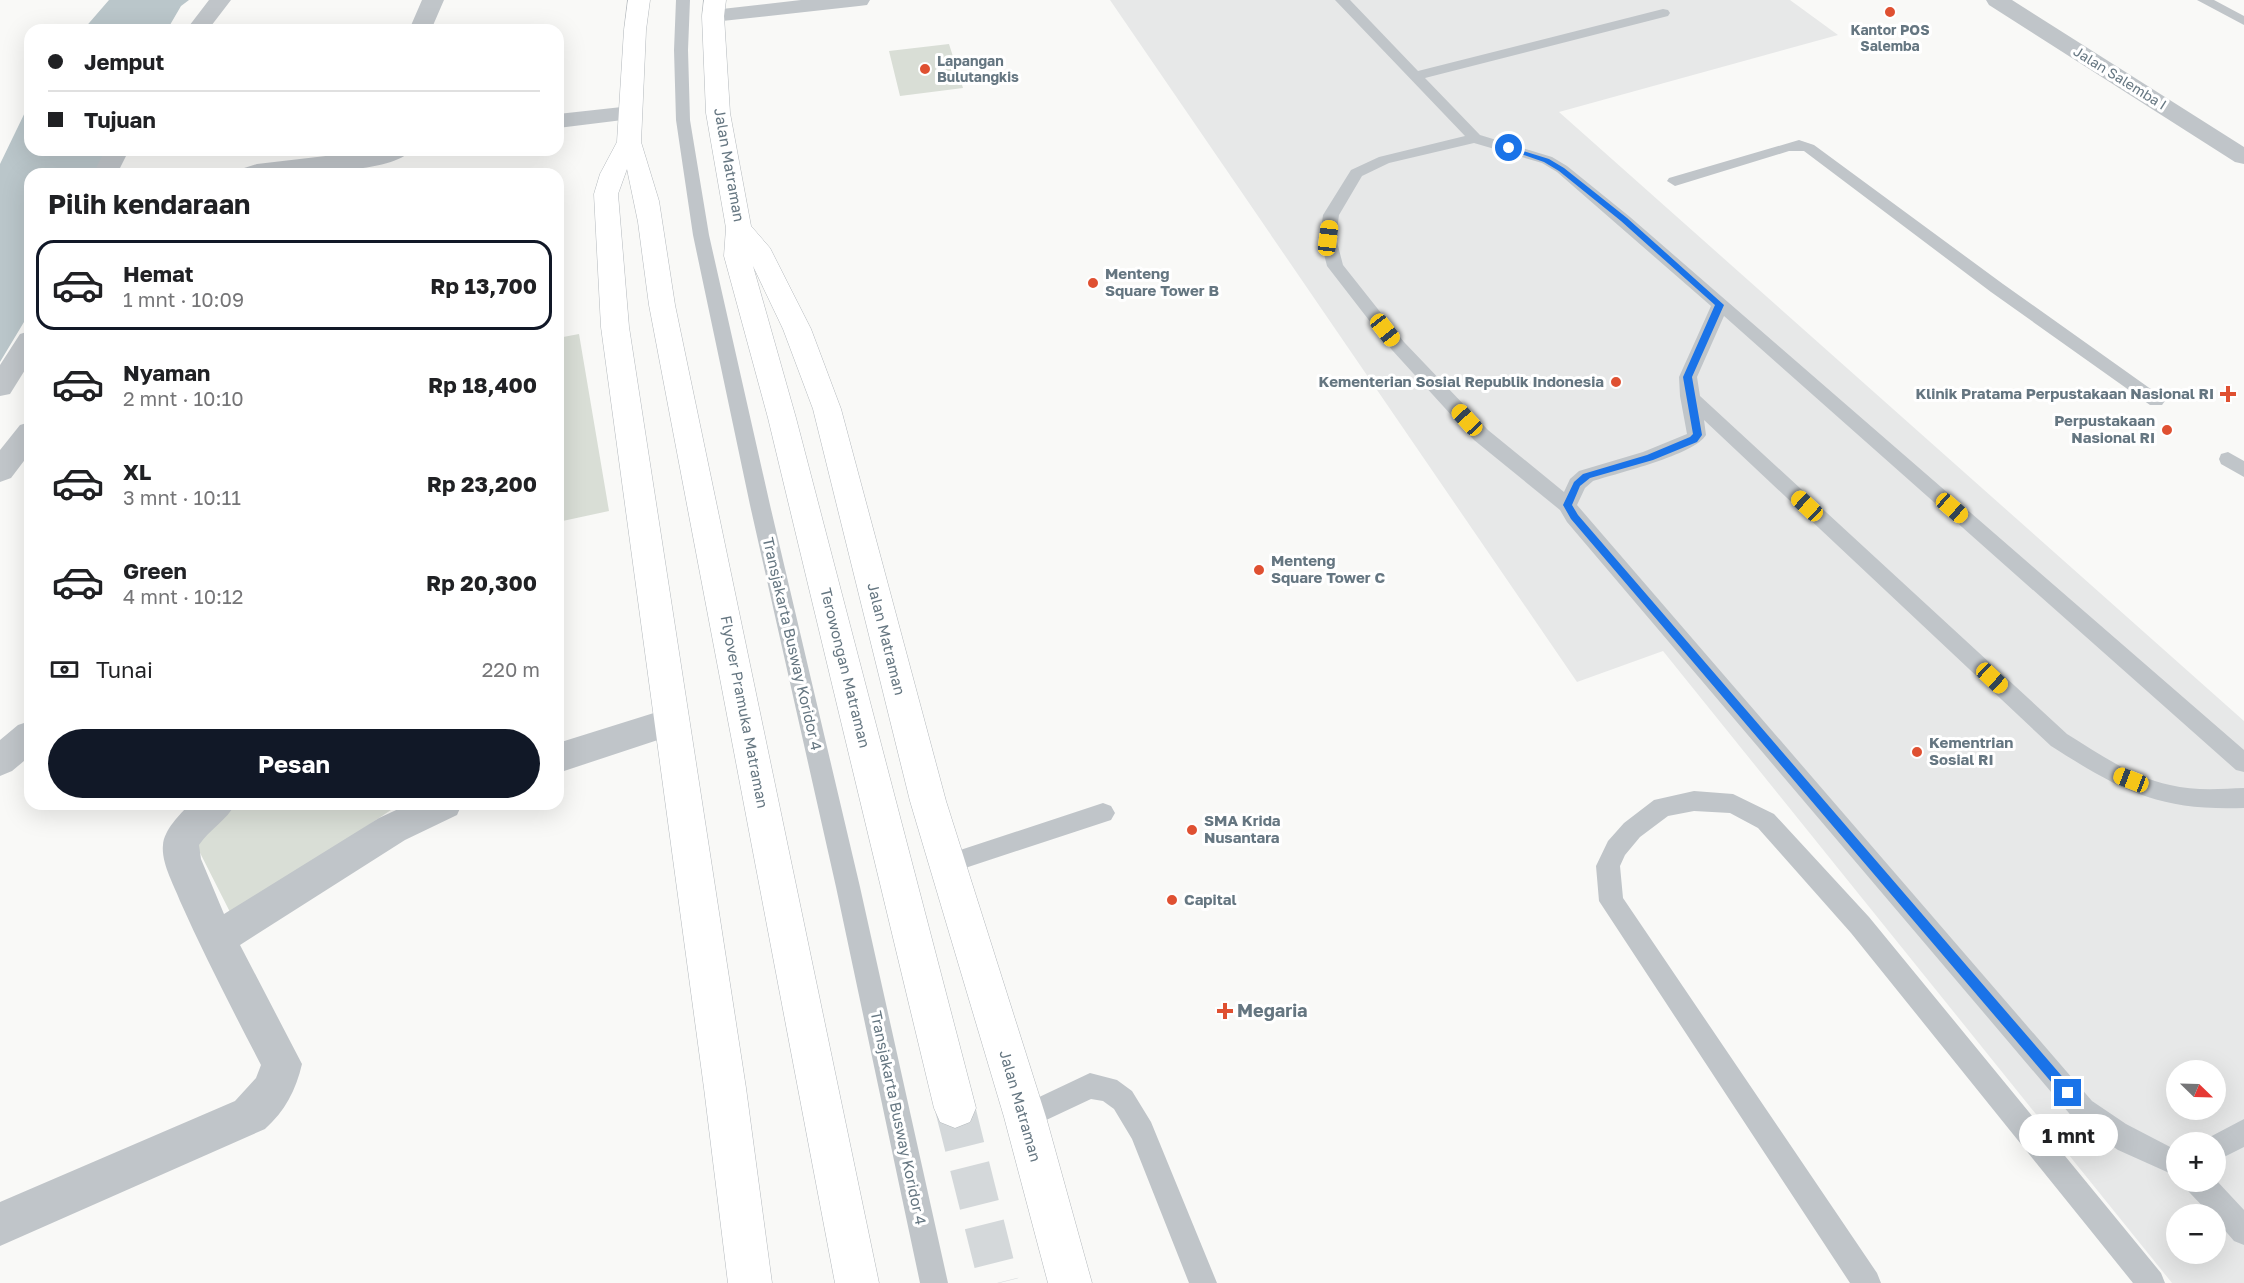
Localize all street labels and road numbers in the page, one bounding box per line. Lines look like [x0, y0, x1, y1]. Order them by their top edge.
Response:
street label: Jalan Salemba I [2071, 42, 2170, 113]
street label: Jalan Matraman [711, 106, 749, 223]
street label: Transjakarta Busway Koridor 4 [760, 535, 826, 752]
street label: Jalan Matraman [864, 581, 910, 697]
street label: Terowongan Matraman [817, 586, 875, 750]
street label: Flyover Pramuka Matraman [717, 614, 773, 810]
street label: Transjakarta Busway Koridor 4 [867, 1009, 930, 1226]
street label: Jalan Matraman [996, 1048, 1046, 1164]

